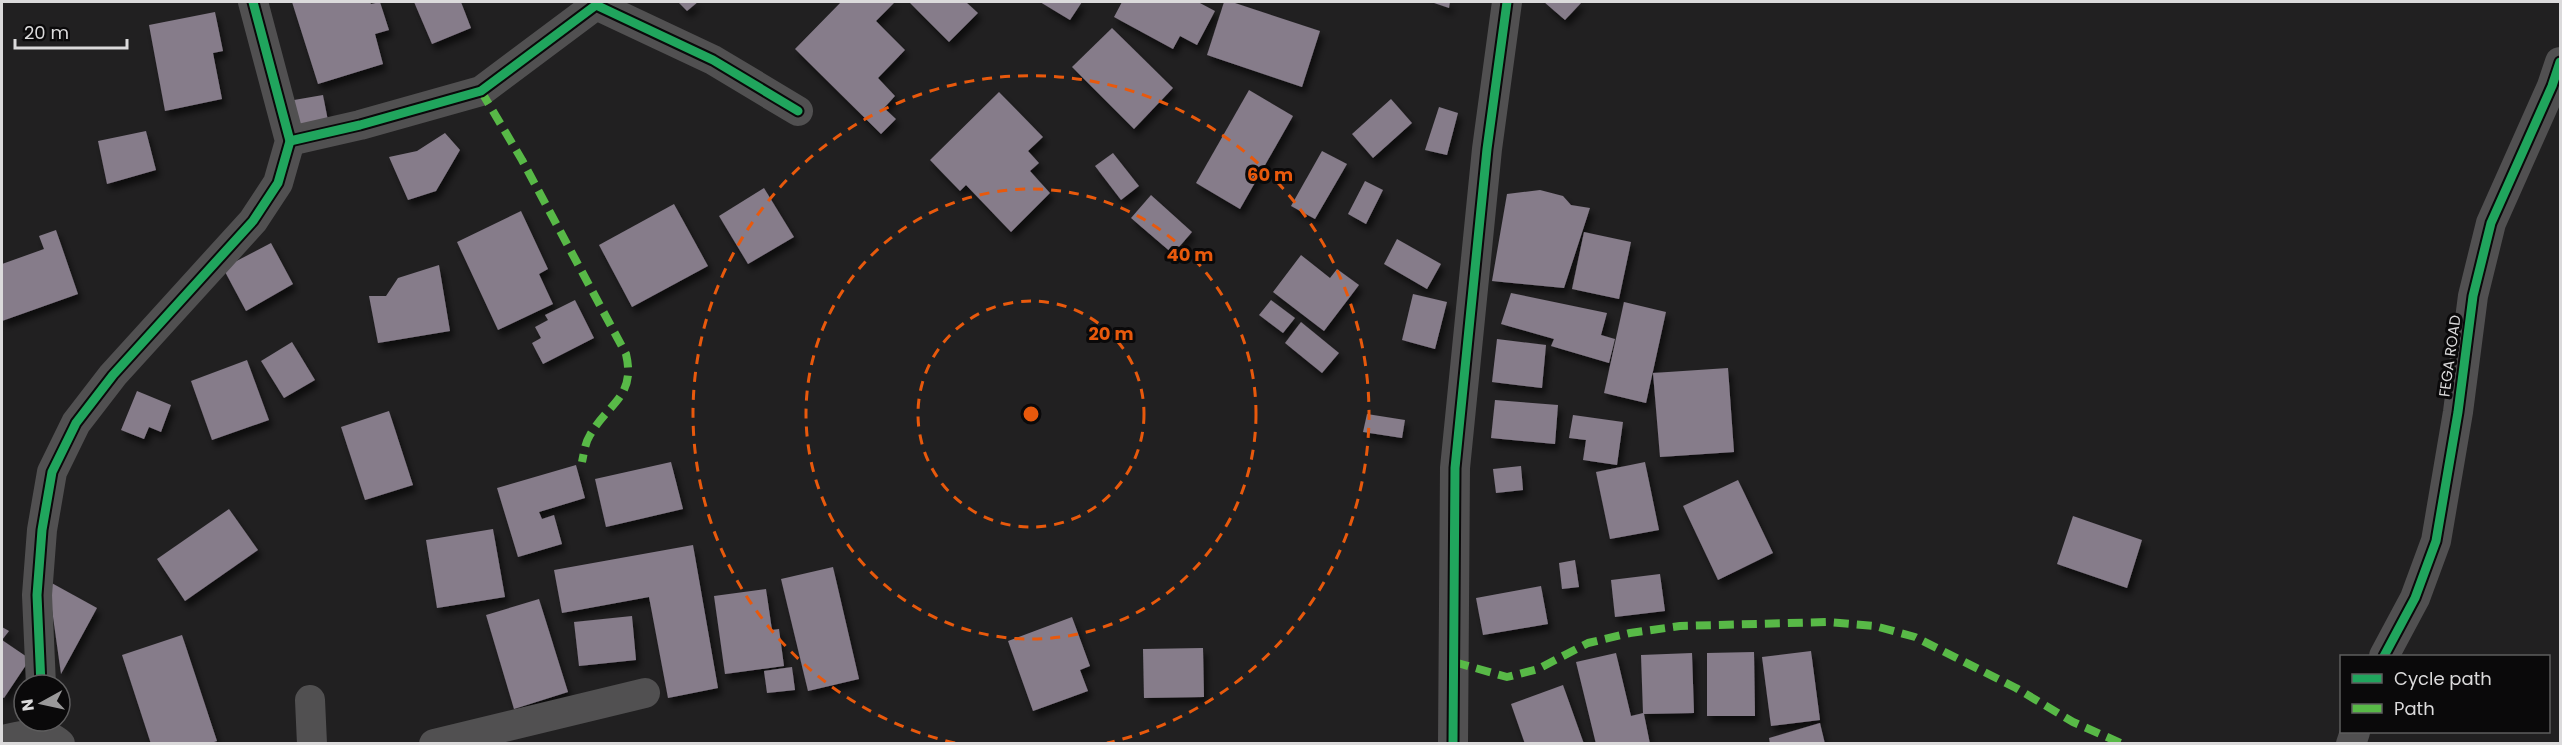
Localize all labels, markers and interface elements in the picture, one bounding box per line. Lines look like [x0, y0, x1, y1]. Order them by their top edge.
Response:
scale bar [15, 12, 128, 50]
text: 20 m [24, 20, 69, 45]
text: 60 m [1247, 162, 1293, 187]
text: 40 m [1167, 242, 1213, 267]
street label: FEGA ROAD [2433, 314, 2466, 398]
text: 20 m [1089, 321, 1133, 346]
centre of rings [1021, 404, 1041, 424]
legend [2340, 655, 2550, 733]
text: Cycle path [2394, 666, 2492, 691]
north arrow [12, 673, 72, 733]
text: Path [2394, 696, 2435, 721]
text: N [15, 697, 40, 713]

